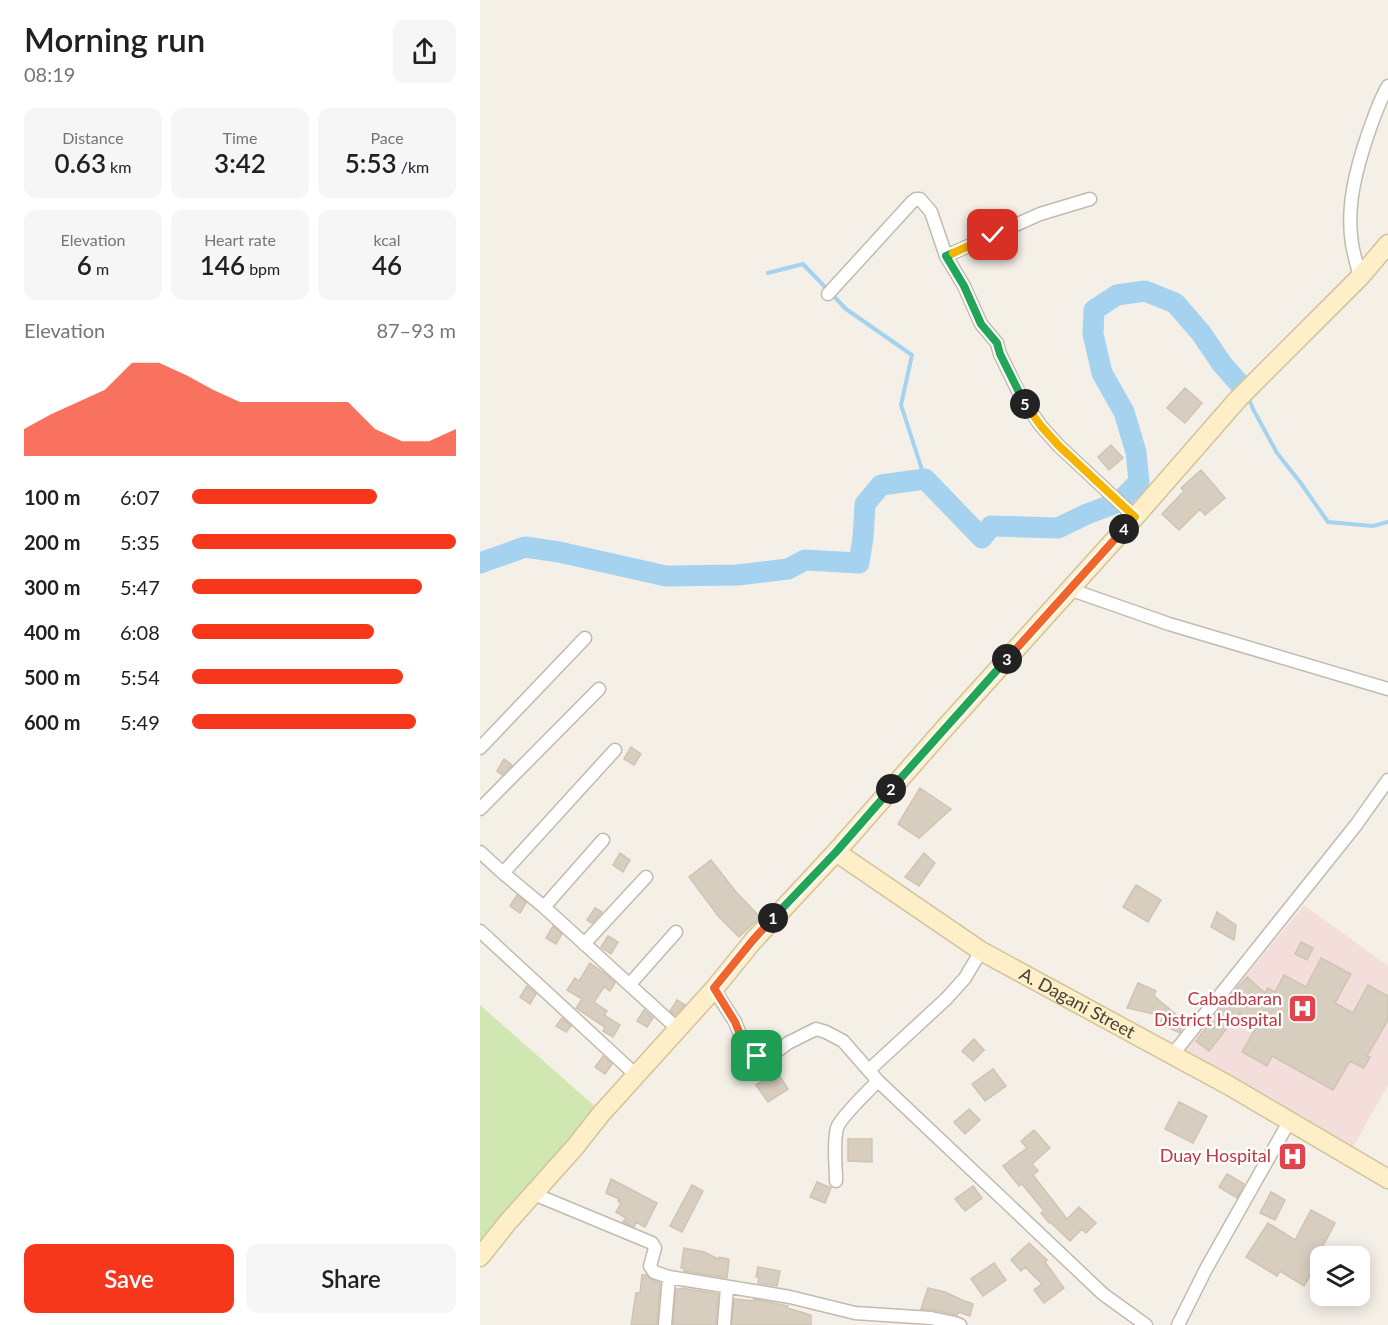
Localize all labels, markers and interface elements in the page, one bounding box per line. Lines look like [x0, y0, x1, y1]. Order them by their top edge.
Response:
text: Morning run [24, 19, 205, 59]
button: share [393, 20, 456, 83]
text: 08:19 [24, 62, 75, 86]
text: Distance [62, 128, 124, 147]
text: Time [223, 128, 257, 147]
text: Pace [370, 128, 404, 147]
text: 0.63 [55, 147, 106, 179]
text: 3:42 [214, 147, 266, 179]
text: 5:53 [345, 147, 397, 179]
text: km [106, 157, 131, 176]
text: /km [397, 157, 429, 176]
pin [967, 209, 1018, 260]
icon: check [976, 218, 1009, 251]
text: Elevation [61, 230, 126, 249]
text: Heart rate [204, 230, 276, 249]
text: kcal [373, 230, 401, 249]
text: 6 [77, 249, 92, 281]
text: 146 [200, 249, 245, 281]
text: 46 [372, 249, 402, 281]
text: m [92, 259, 109, 278]
text: bpm [245, 259, 280, 278]
text: Elevation [24, 318, 105, 342]
text: 87–93 m [376, 318, 456, 342]
pin: 5 [1010, 389, 1040, 419]
text: 5 [1020, 394, 1030, 413]
text: 100 m [24, 485, 80, 509]
text: 6:07 [120, 485, 160, 509]
pin: 4 [1109, 514, 1139, 544]
text: 4 [1119, 519, 1129, 538]
text: 200 m [24, 530, 80, 554]
text: 5:35 [120, 530, 160, 554]
text: 300 m [24, 575, 80, 599]
text: 5:47 [120, 575, 160, 599]
text: 400 m [24, 620, 80, 644]
text: 6:08 [120, 620, 160, 644]
pin: 3 [992, 644, 1022, 674]
text: 3 [1002, 649, 1012, 668]
text: 500 m [24, 665, 80, 689]
text: 5:54 [120, 665, 160, 689]
text: 600 m [24, 710, 80, 734]
text: 5:49 [120, 710, 160, 734]
pin: 2 [876, 774, 906, 804]
text: 2 [886, 779, 896, 798]
pin: 1 [758, 903, 788, 933]
text: 1 [768, 908, 778, 927]
street label: A. Dagani Street [1016, 962, 1140, 1043]
place label: Cabadbaran District Hospital [1154, 987, 1282, 1030]
hospital icon: Cabadbaran District Hospital [1287, 993, 1319, 1025]
pin [731, 1030, 782, 1081]
icon: arrive [740, 1039, 773, 1072]
hospital icon: Duay Hospital [1276, 1140, 1308, 1172]
place label: Duay Hospital [1160, 1144, 1271, 1166]
button: Save [24, 1244, 234, 1313]
button: Share [246, 1244, 456, 1313]
map controls [1310, 1246, 1370, 1306]
button: layers [1310, 1246, 1370, 1306]

